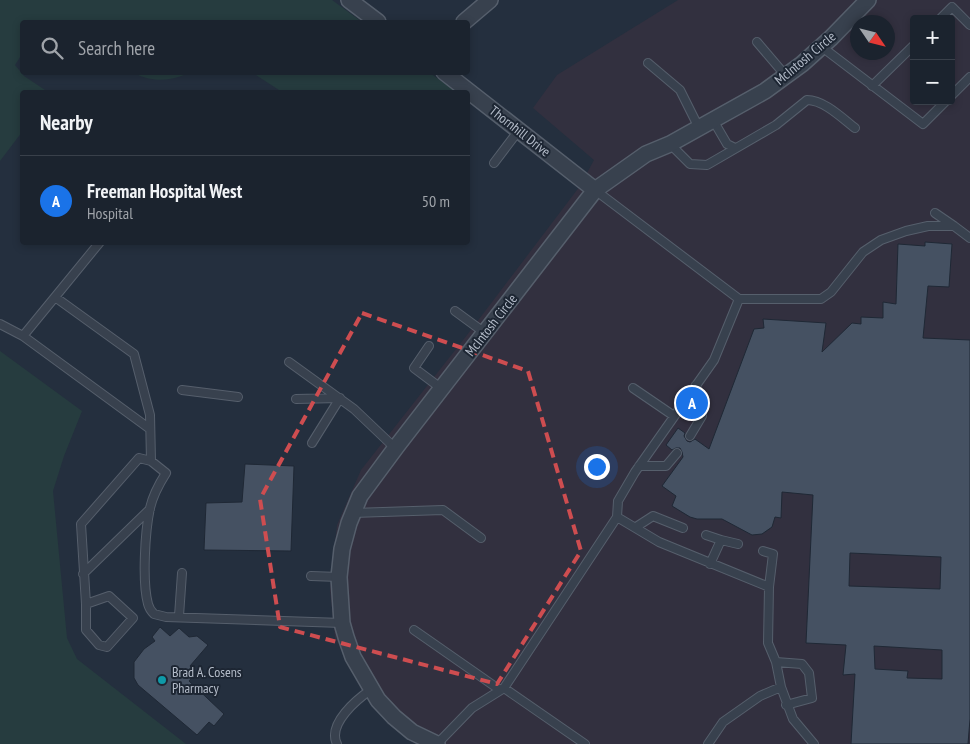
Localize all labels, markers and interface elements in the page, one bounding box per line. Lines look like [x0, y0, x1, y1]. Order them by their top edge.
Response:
north arrow [850, 15, 895, 60]
map controls [910, 15, 955, 105]
button: + [910, 15, 955, 60]
search box [20, 20, 470, 75]
street label: McIntosh Circle [771, 27, 839, 89]
icon: search [38, 34, 66, 62]
text: Search here [78, 36, 155, 60]
button: − [910, 60, 955, 105]
street label: Thornhill Drive [486, 102, 554, 161]
text: Nearby [40, 109, 93, 136]
text: Freeman Hospital West [87, 179, 242, 203]
text: A [52, 191, 60, 211]
text: 50 m [422, 191, 450, 211]
text: Hospital [87, 203, 133, 223]
street label: McIntosh Circle [461, 290, 521, 360]
pin: A [676, 384, 708, 422]
your location [584, 454, 610, 480]
place label: Brad A. Cosens Pharmacy [172, 663, 242, 697]
marker: Brad A. Cosens Pharmacy [156, 674, 168, 686]

